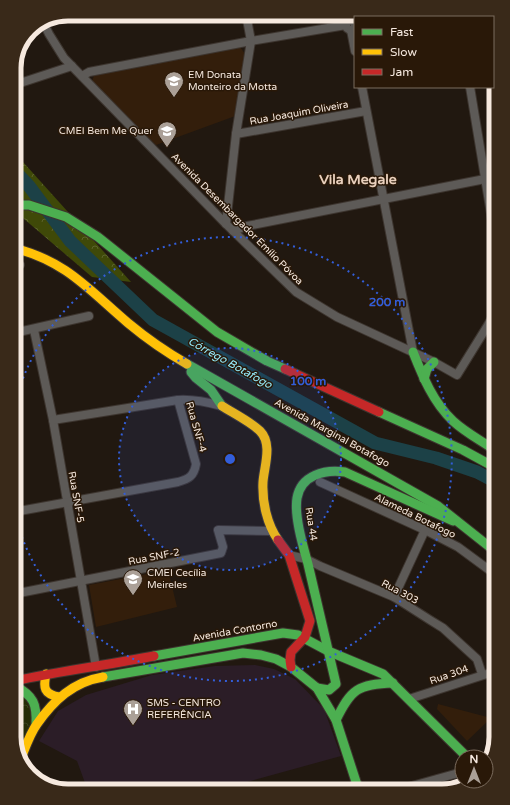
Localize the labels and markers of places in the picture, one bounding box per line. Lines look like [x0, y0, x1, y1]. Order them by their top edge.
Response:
place label: EM Donata Monteiro da Motta [188, 69, 277, 93]
school or university icon: EM Donata Monteiro da Motta [163, 70, 185, 98]
school or university icon: CMEI Bem Me Quer [156, 120, 178, 148]
place label: CMEI Bem Me Quer [59, 125, 153, 137]
centre of rings [223, 452, 237, 466]
place label: CMEI Cecília Meireles [147, 567, 206, 591]
school or university icon: CMEI Cecília Meireles [122, 568, 144, 596]
place label: SMS - CENTRO REFERÊNCIA [147, 697, 221, 721]
hospital icon: SMS - CENTRO REFERÊNCIA [122, 698, 144, 726]

